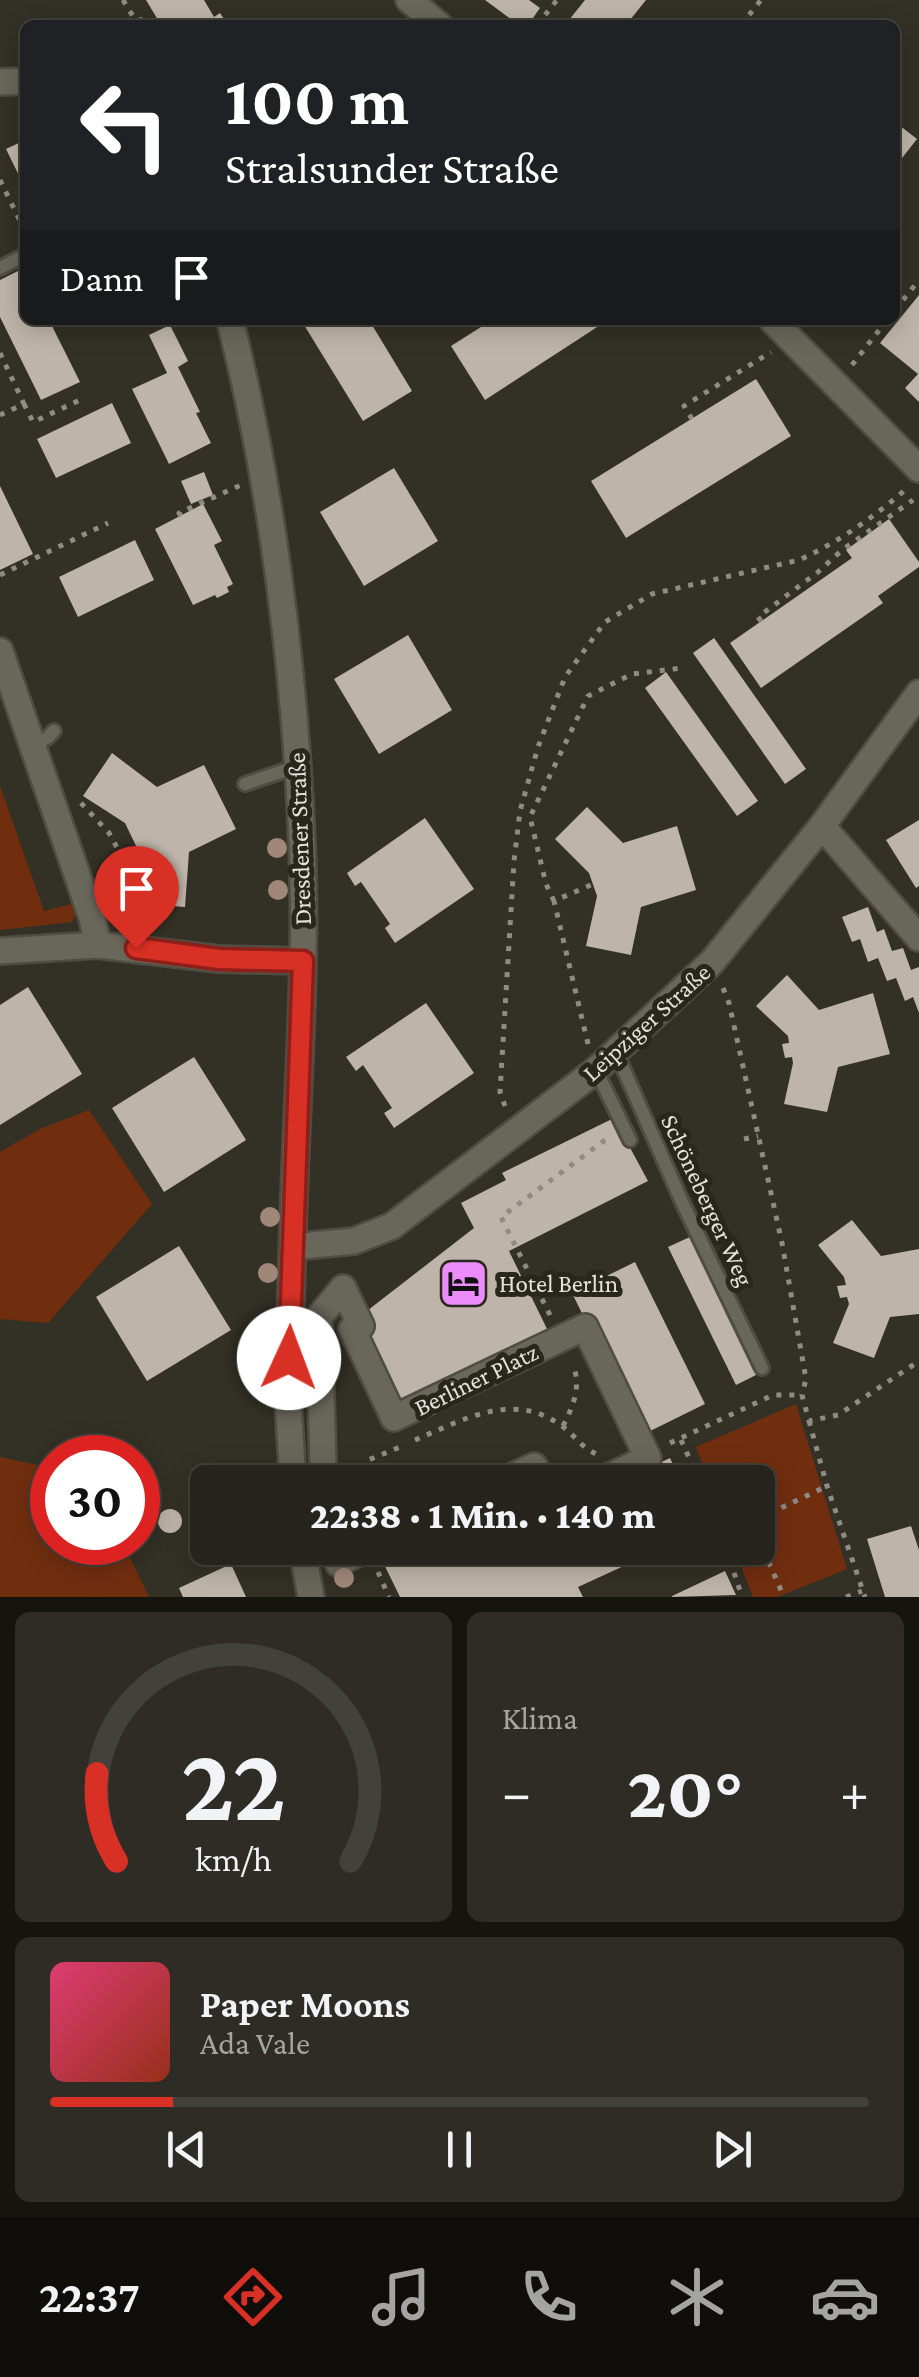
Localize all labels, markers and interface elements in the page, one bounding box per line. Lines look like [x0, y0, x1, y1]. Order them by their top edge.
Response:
icon: left [60, 60, 190, 190]
text: 100 m [225, 61, 409, 139]
text: Stralsunder Straße [225, 143, 559, 193]
icon: arrive [164, 250, 219, 305]
text: Dann [60, 257, 144, 299]
street label: Dresdener Straße [283, 752, 316, 926]
pin [94, 846, 179, 949]
icon: arrive [109, 861, 164, 916]
street label: Leipziger Straße [577, 958, 716, 1087]
street label: Schöneberger Weg [655, 1110, 759, 1291]
hotel icon: Hotel Berlin [438, 1257, 490, 1309]
place label: Hotel Berlin [499, 1270, 618, 1297]
position arrow [237, 1306, 341, 1410]
street label: Berliner Platz [410, 1338, 542, 1421]
speed limit sign: 30 [30, 1435, 160, 1565]
text: 22:38 · 1 Min. · 140 m [310, 1494, 655, 1536]
text: Klima [502, 1700, 578, 1736]
text: 22 [181, 1726, 286, 1841]
text: 20° [627, 1750, 744, 1833]
text: − [502, 1762, 531, 1823]
text: + [840, 1762, 869, 1823]
text: km/h [195, 1839, 272, 1879]
text: Paper Moons [200, 1983, 410, 2025]
text: Ada Vale [200, 2025, 310, 2061]
icon: previous [159, 2122, 214, 2177]
icon: pause [432, 2122, 487, 2177]
icon: next [705, 2122, 760, 2177]
icon: directions [218, 2262, 288, 2332]
icon: music [366, 2262, 436, 2332]
icon: phone [514, 2262, 584, 2332]
icon: climate [662, 2262, 732, 2332]
icon: car [810, 2262, 880, 2332]
text: 22:37 [39, 2272, 140, 2322]

